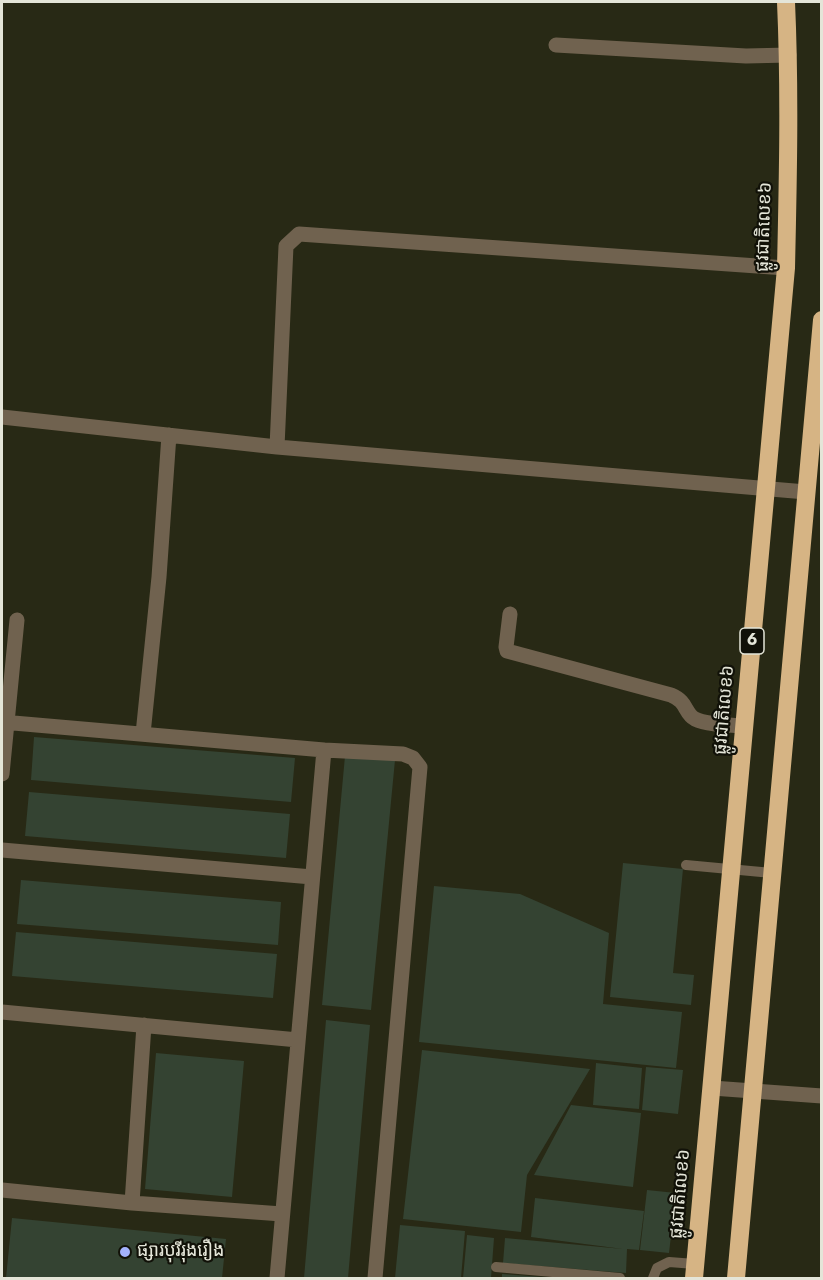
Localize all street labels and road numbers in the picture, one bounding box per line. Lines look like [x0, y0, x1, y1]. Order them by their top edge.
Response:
street label: ផ្លូវជាតិលេខ៦ [753, 182, 777, 272]
road number: 6 [740, 628, 764, 654]
street label: ផ្លូវជាតិលេខ៦ [710, 664, 740, 756]
street label: ផ្លូវជាតិលេខ៦ [666, 1148, 696, 1240]

